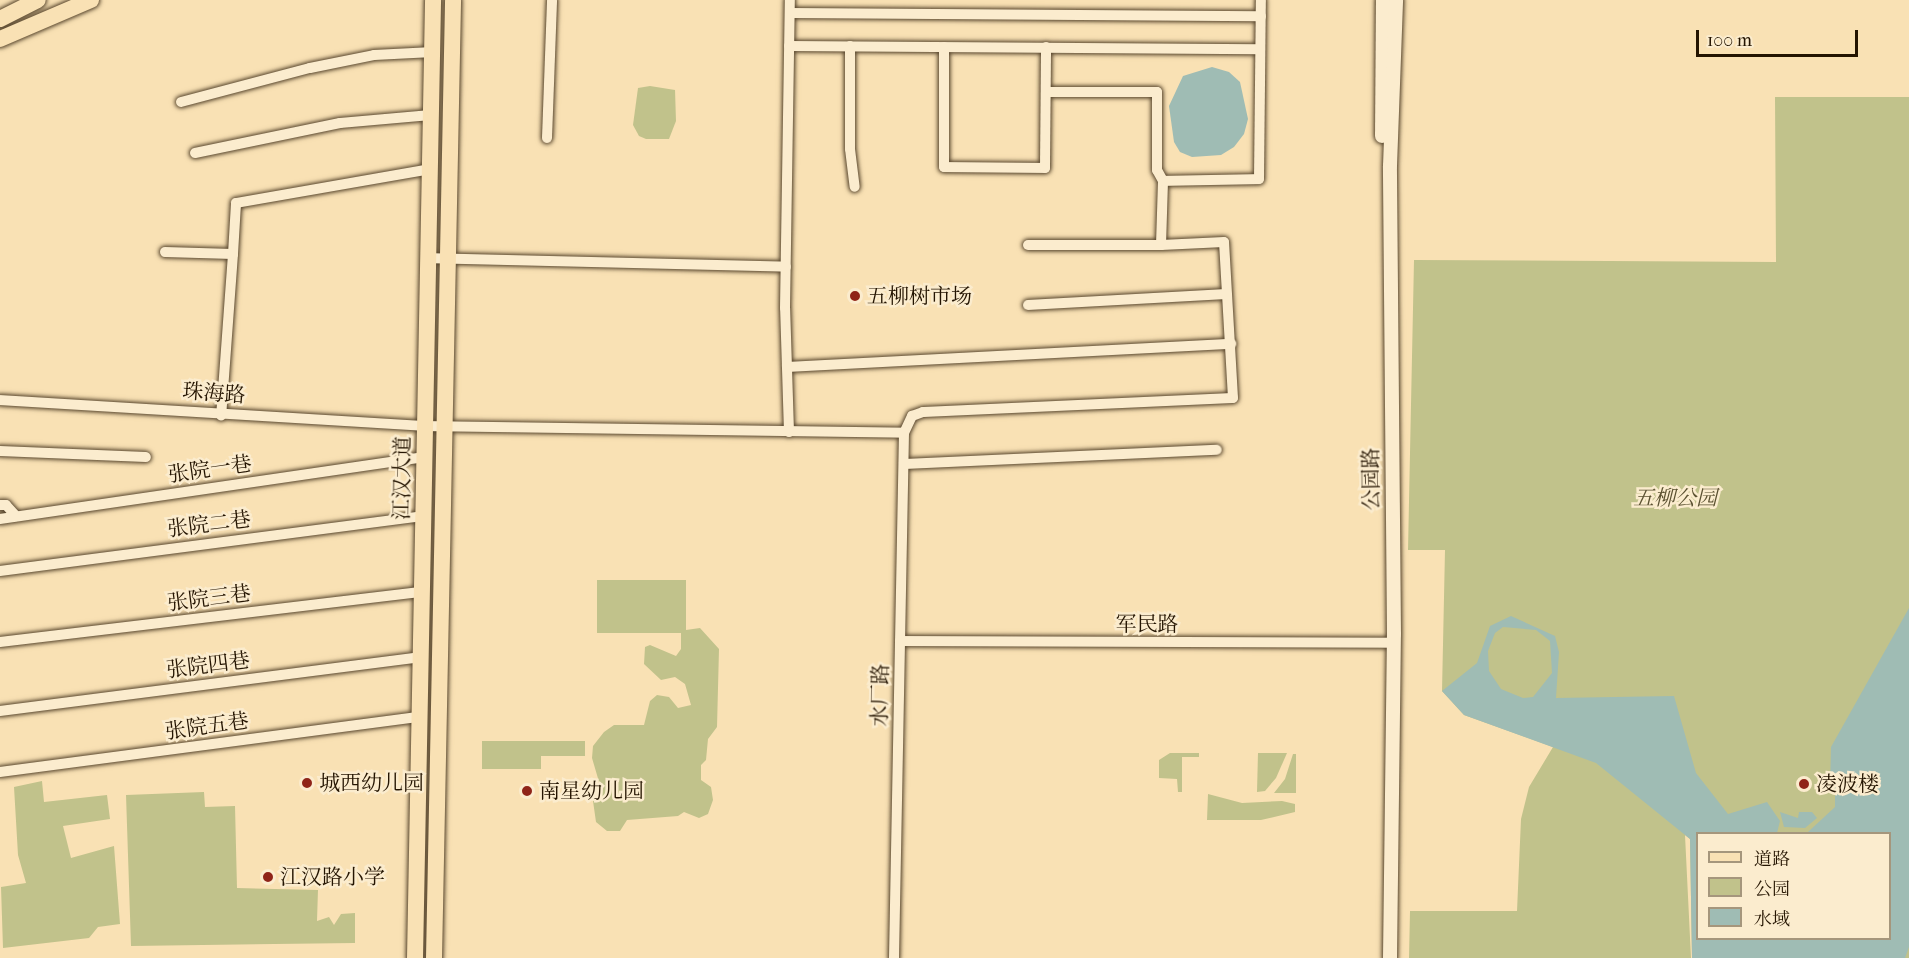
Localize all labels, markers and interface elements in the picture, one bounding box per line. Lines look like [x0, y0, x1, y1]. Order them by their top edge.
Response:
scale bar [1699, 18, 1861, 56]
text: 100 m [1707, 30, 1752, 51]
place label: 五柳树市场 [867, 283, 972, 309]
marker: 五柳树市场 [848, 289, 862, 303]
street label: 珠海路 [182, 378, 246, 408]
street label: 江汉大道 [389, 436, 415, 520]
street label: 公园路 [1358, 447, 1384, 511]
street label: 张院一巷 [167, 451, 253, 487]
park label: 五柳公园 [1633, 485, 1717, 511]
street label: 张院二巷 [166, 506, 252, 542]
street label: 张院三巷 [166, 580, 252, 616]
street label: 军民路 [1116, 611, 1178, 637]
street label: 张院四巷 [165, 647, 251, 683]
street label: 水厂路 [867, 663, 893, 727]
street label: 张院五巷 [164, 708, 250, 744]
place label: 城西幼儿园 [319, 770, 424, 796]
place label: 凌波楼 [1816, 771, 1879, 797]
marker: 城西幼儿园 [300, 776, 314, 790]
marker: 凌波楼 [1797, 777, 1811, 791]
place label: 南星幼儿园 [539, 778, 644, 804]
marker: 南星幼儿园 [520, 784, 534, 798]
legend [1696, 832, 1891, 940]
text: 道路 [1754, 849, 1790, 870]
place label: 江汉路小学 [280, 864, 385, 890]
marker: 江汉路小学 [261, 870, 275, 884]
text: 公园 [1754, 879, 1790, 900]
text: 水域 [1754, 909, 1790, 930]

